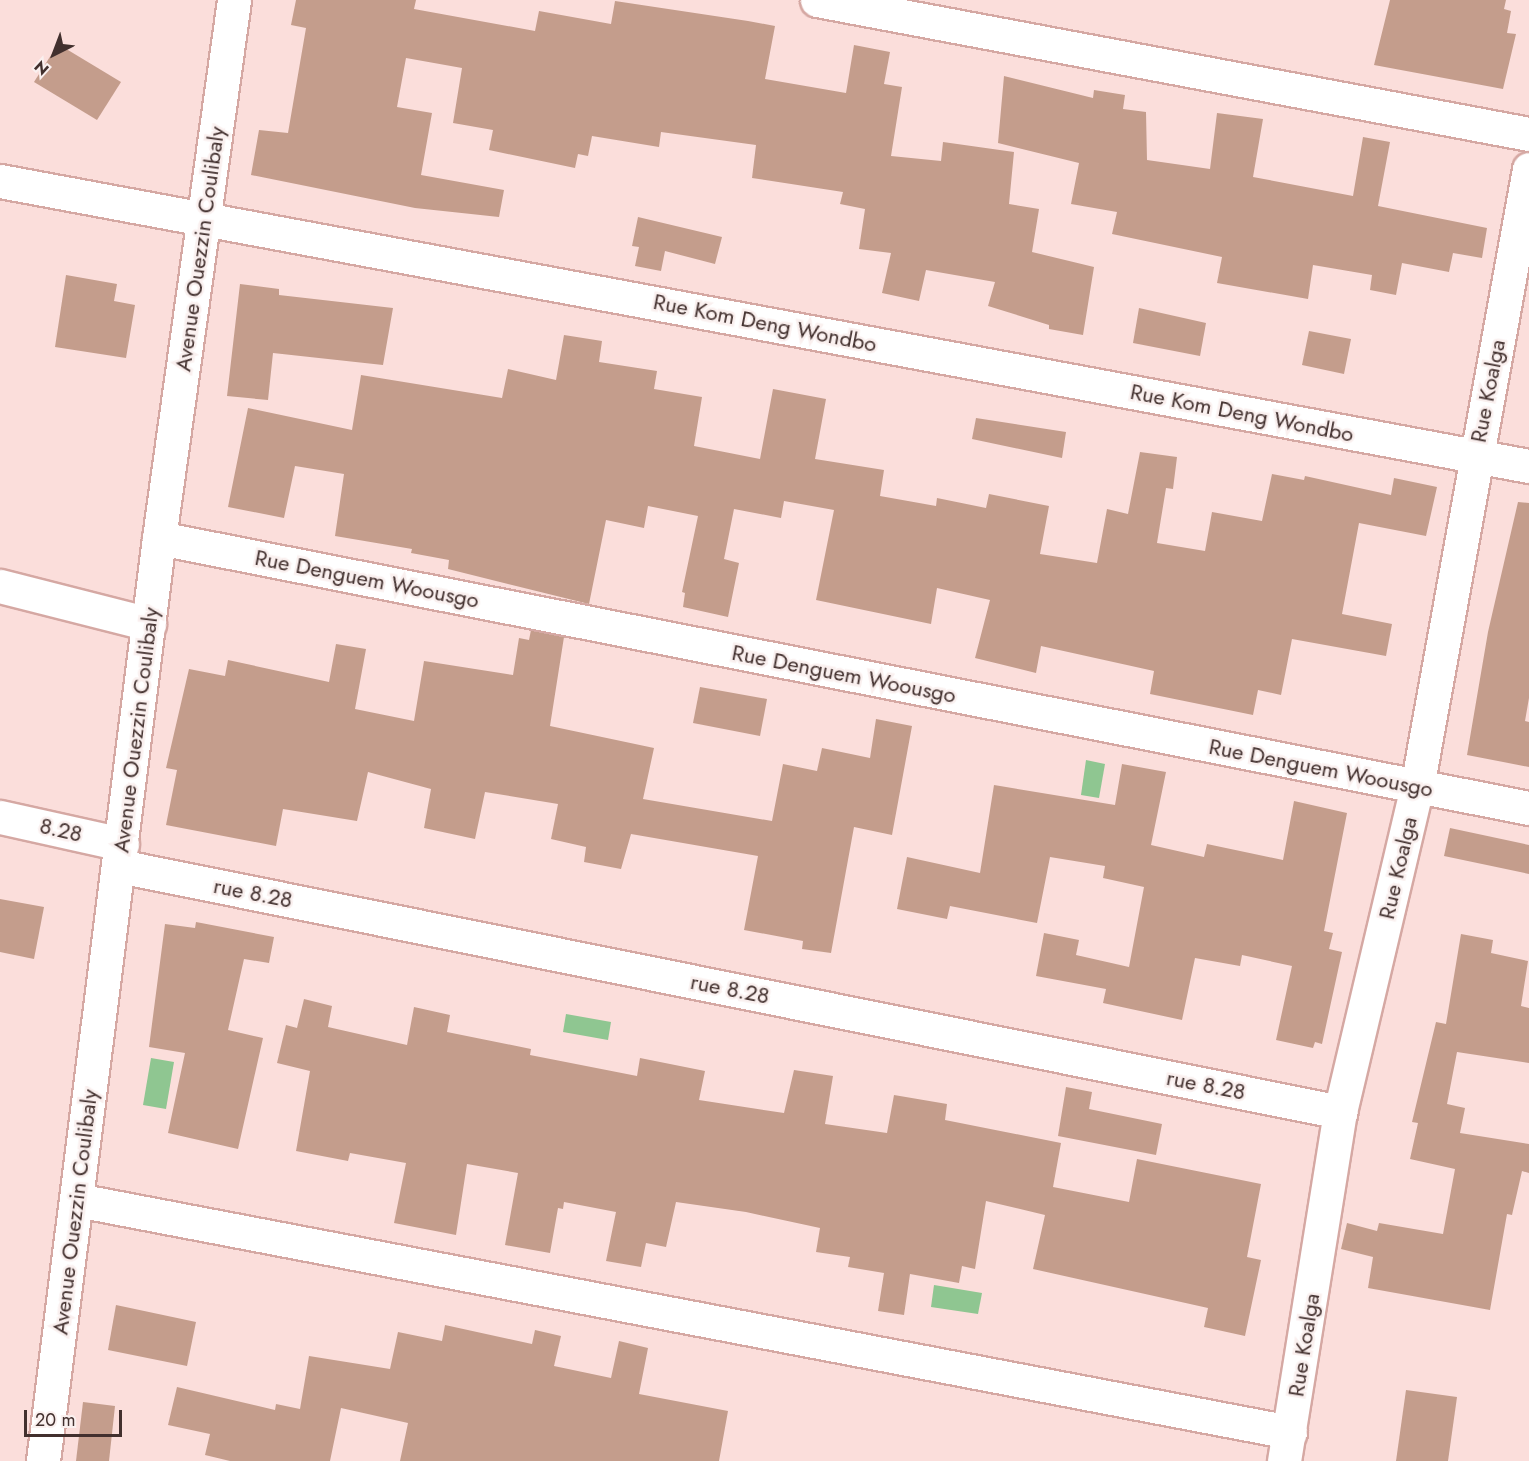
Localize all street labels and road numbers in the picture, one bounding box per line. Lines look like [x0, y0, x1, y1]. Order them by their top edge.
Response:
street label: Avenue Ouezzin Coulibaly [170, 125, 230, 373]
street label: Rue Kom Deng Wondbo [651, 288, 879, 358]
street label: Rue Koalga [1465, 337, 1511, 445]
street label: Rue Kom Deng Wondbo [1128, 378, 1356, 448]
street label: Rue Denguem Woousgo [253, 544, 481, 614]
street label: Avenue Ouezzin Coulibaly [108, 606, 164, 854]
street label: Rue Denguem Woousgo [730, 639, 958, 709]
street label: Rue Denguem Woousgo [1207, 733, 1435, 803]
street label: 8.28 [37, 812, 85, 848]
street label: Rue Koalga [1373, 814, 1423, 922]
street label: rue 8.28 [211, 872, 295, 914]
street label: rue 8.28 [688, 968, 772, 1010]
street label: rue 8.28 [1164, 1064, 1248, 1106]
street label: Avenue Ouezzin Coulibaly [47, 1088, 103, 1336]
street label: Rue Koalga [1283, 1291, 1325, 1399]

